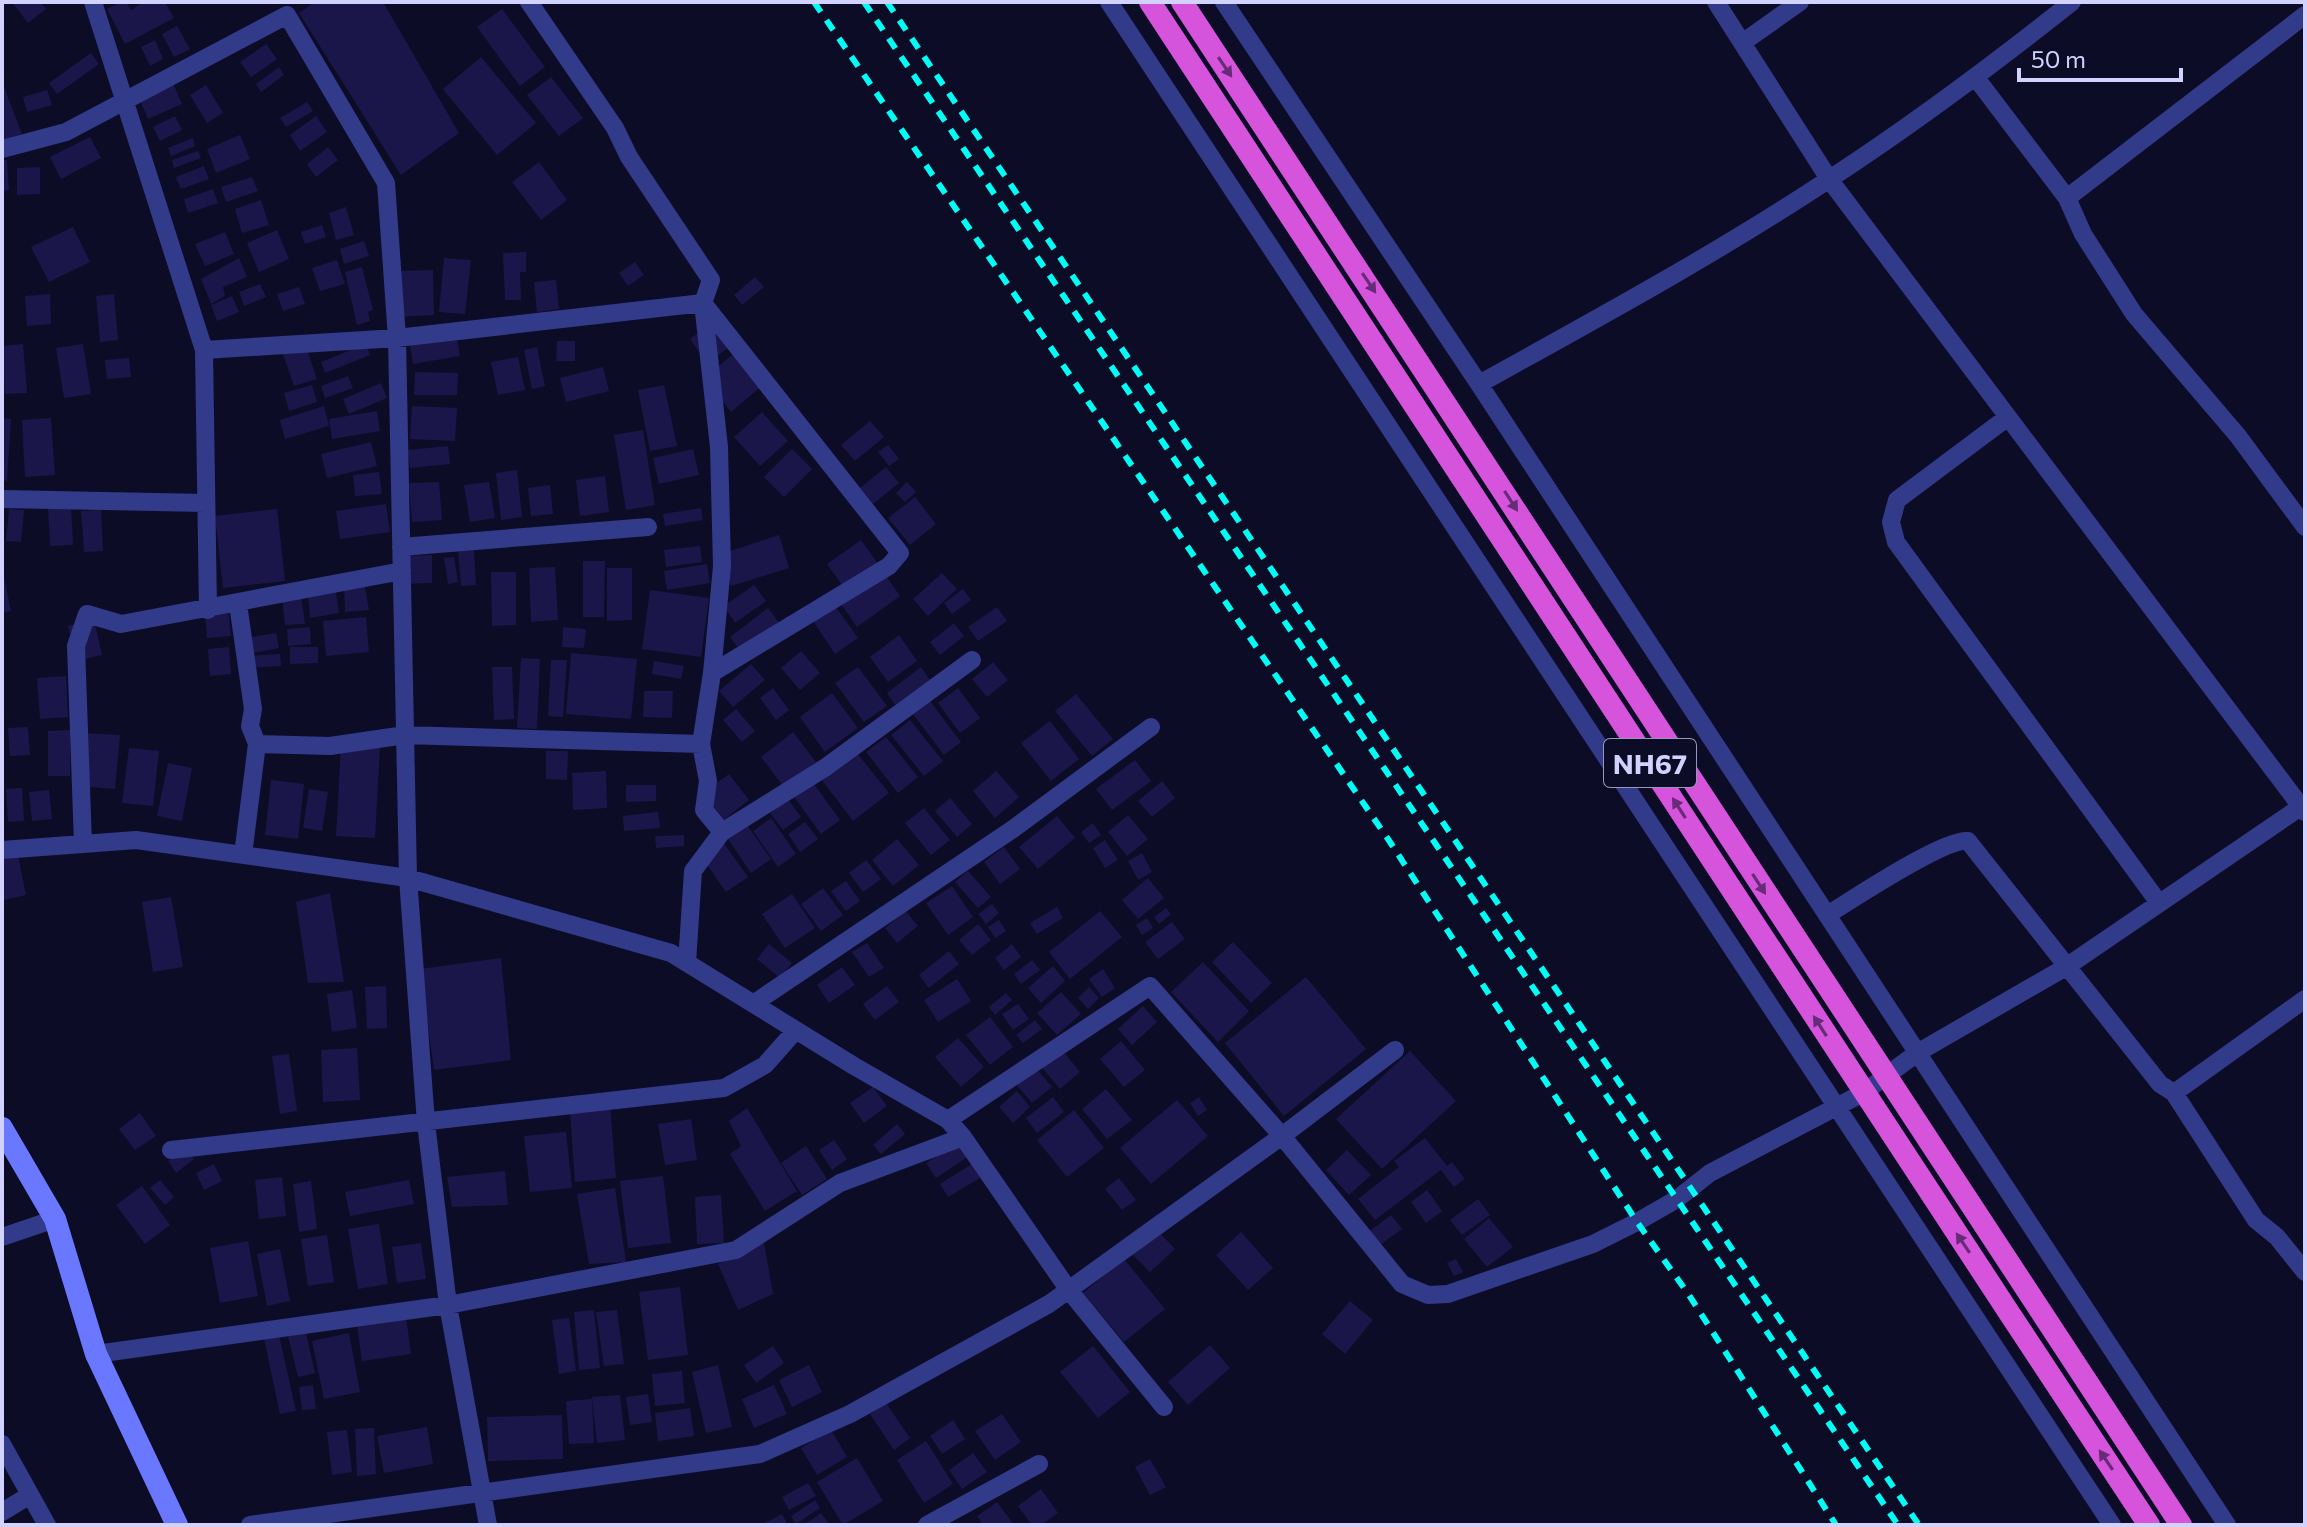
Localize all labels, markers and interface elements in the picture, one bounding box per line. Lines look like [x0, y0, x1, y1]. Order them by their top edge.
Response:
scale bar [2019, 32, 2181, 82]
text: 50 m [2031, 44, 2086, 73]
one-way arrow [1217, 56, 1232, 78]
one-way arrow [1361, 273, 1376, 294]
one-way arrow [1504, 490, 1518, 512]
road number: NH67 [1604, 739, 1696, 787]
one-way arrow [1671, 797, 1686, 818]
one-way arrow [1751, 873, 1766, 895]
one-way arrow [1813, 1015, 1827, 1037]
one-way arrow [1955, 1233, 1970, 1254]
one-way arrow [2100, 1449, 2114, 1471]

